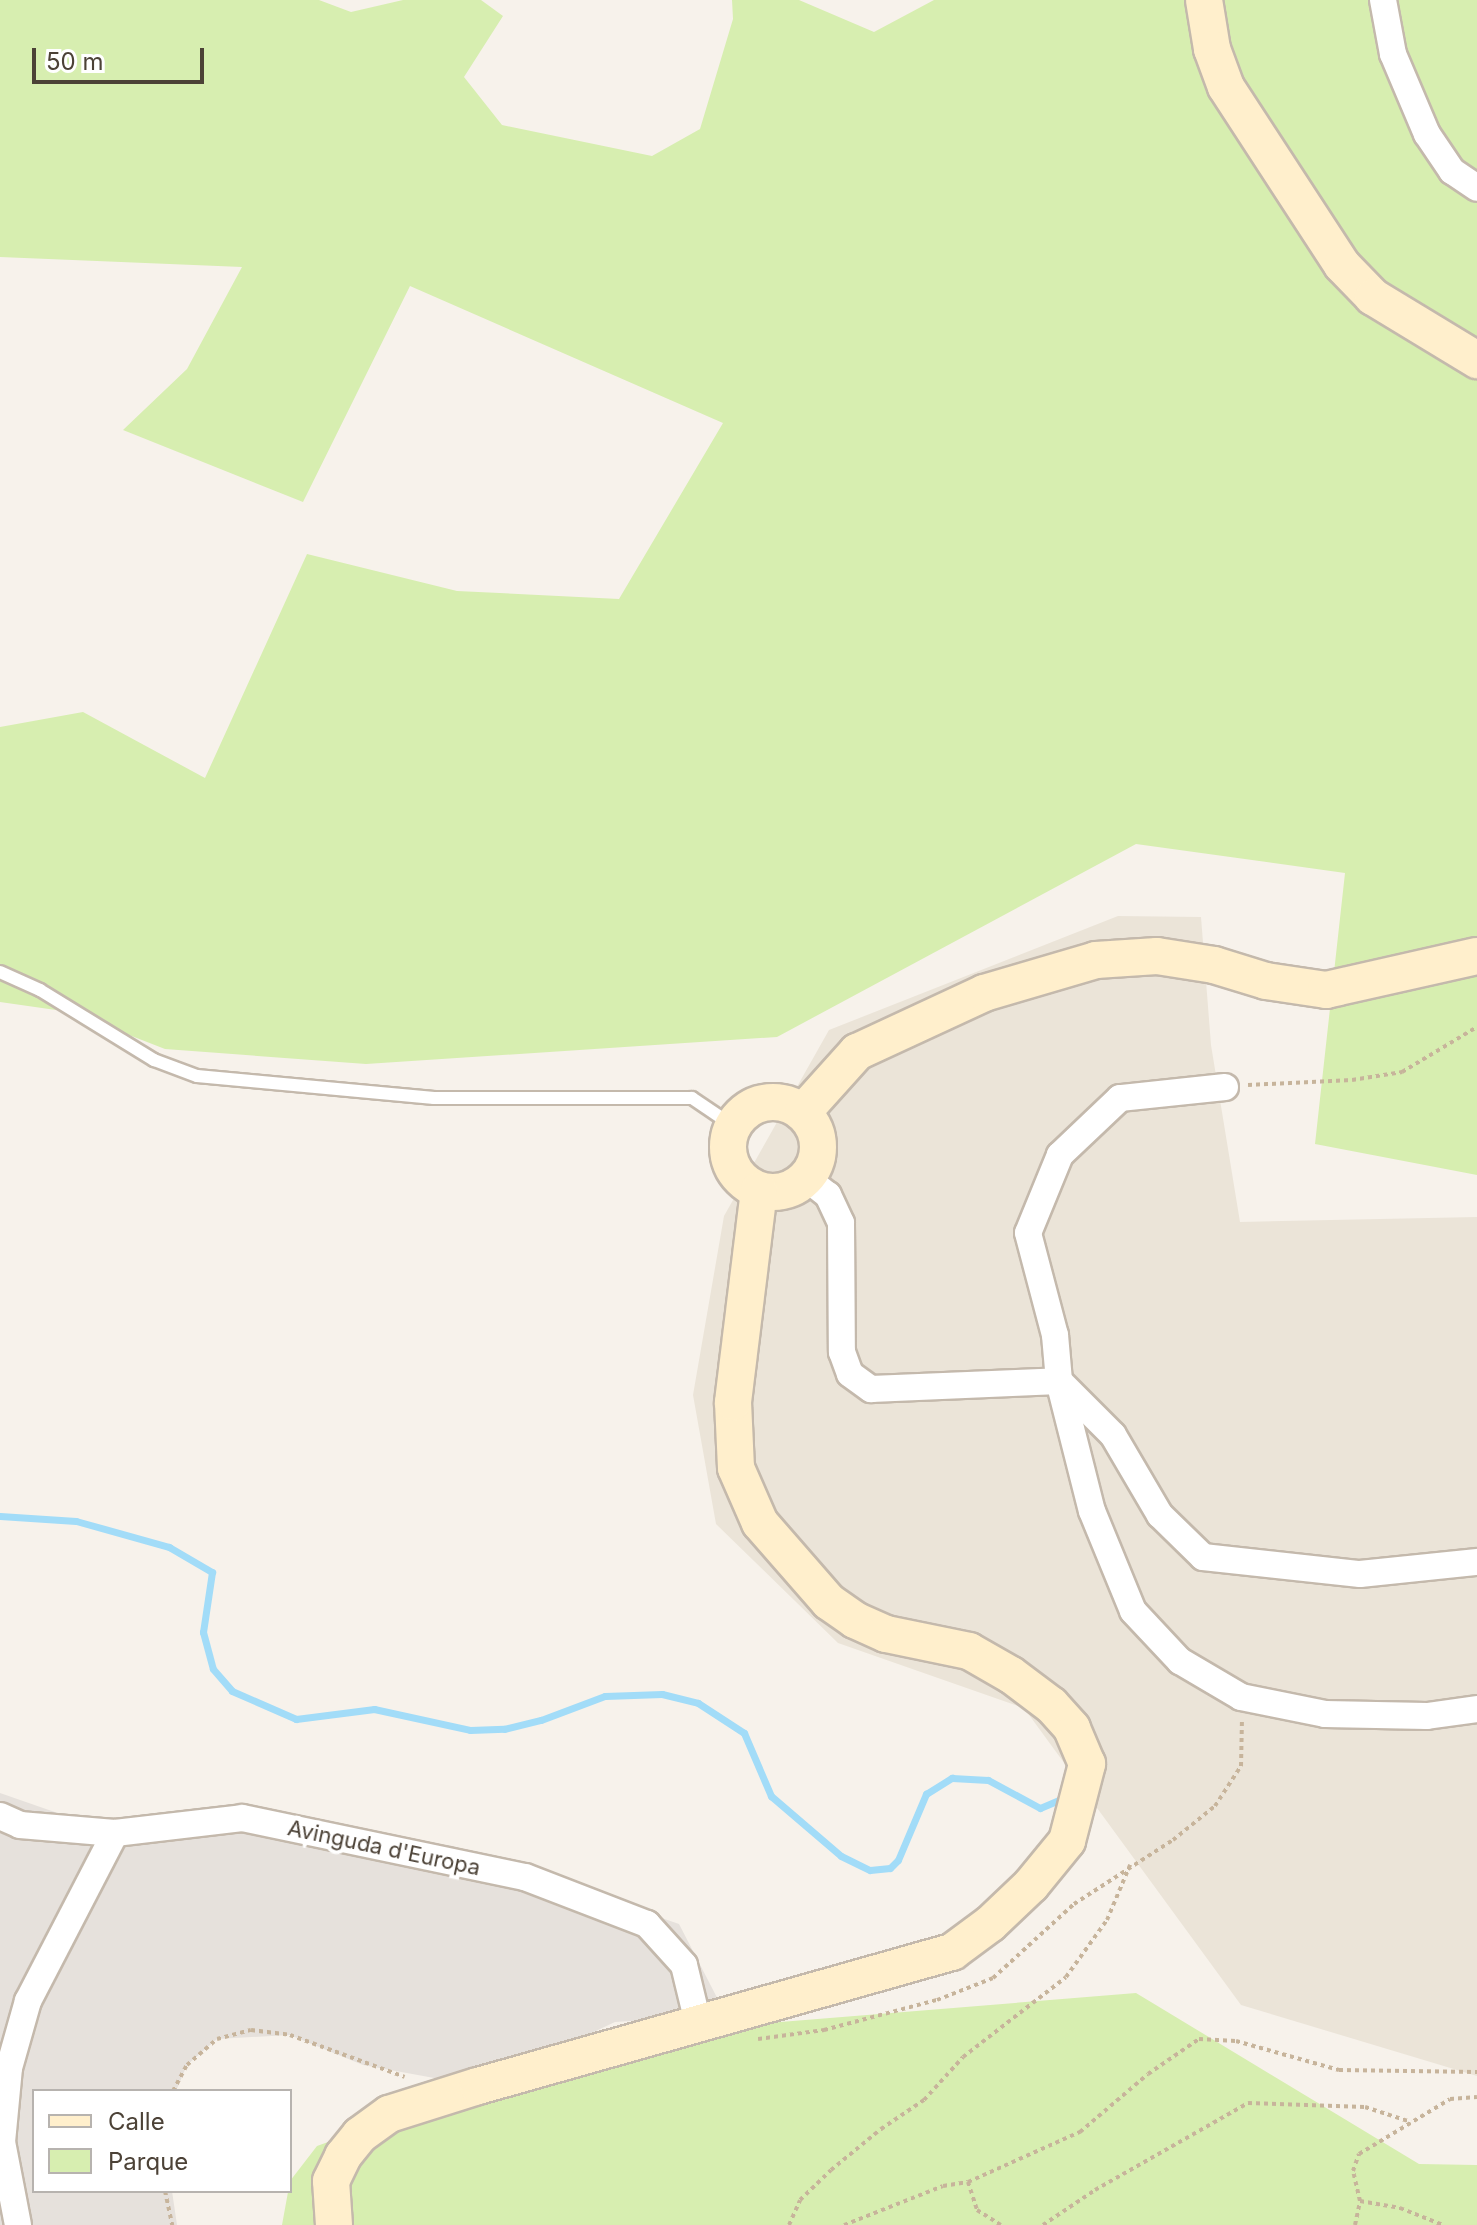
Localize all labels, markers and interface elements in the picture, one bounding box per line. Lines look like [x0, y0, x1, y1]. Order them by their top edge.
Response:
scale bar [36, 32, 208, 82]
text: 50 m [46, 47, 104, 76]
street label: Avinguda d'Europa [285, 1815, 483, 1881]
legend [32, 2089, 292, 2193]
text: Calle [108, 2107, 165, 2136]
text: Parque [108, 2147, 188, 2176]

